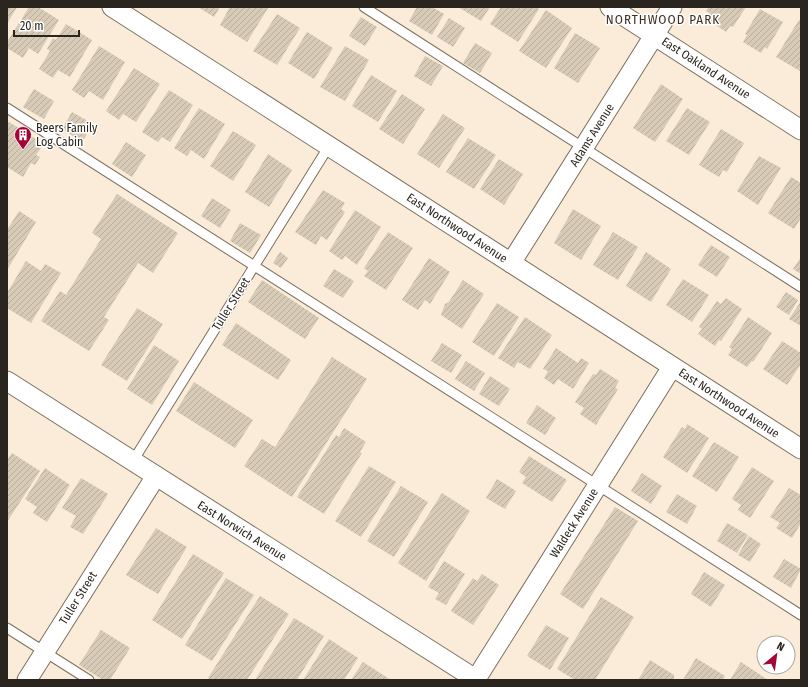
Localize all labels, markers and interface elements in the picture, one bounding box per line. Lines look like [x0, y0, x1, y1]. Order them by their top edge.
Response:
scale bar [14, 12, 79, 38]
district label: NORTHWOOD PARK [606, 12, 720, 27]
text: 20 m [20, 19, 44, 33]
street label: East Oakland Avenue [659, 34, 753, 102]
street label: Adams Avenue [567, 101, 617, 169]
place label: Beers Family Log Cabin [36, 121, 98, 149]
building icon: Beers Family Log Cabin [13, 125, 33, 150]
street label: East Northwood Avenue [404, 190, 510, 266]
street label: Tuller Street [209, 275, 253, 333]
street label: East Northwood Avenue [676, 365, 782, 441]
street label: Waldeck Avenue [547, 486, 601, 560]
street label: East Norwich Avenue [195, 498, 289, 564]
street label: Tuller Street [56, 569, 100, 627]
north arrow [756, 635, 796, 675]
text: N [775, 639, 787, 654]

